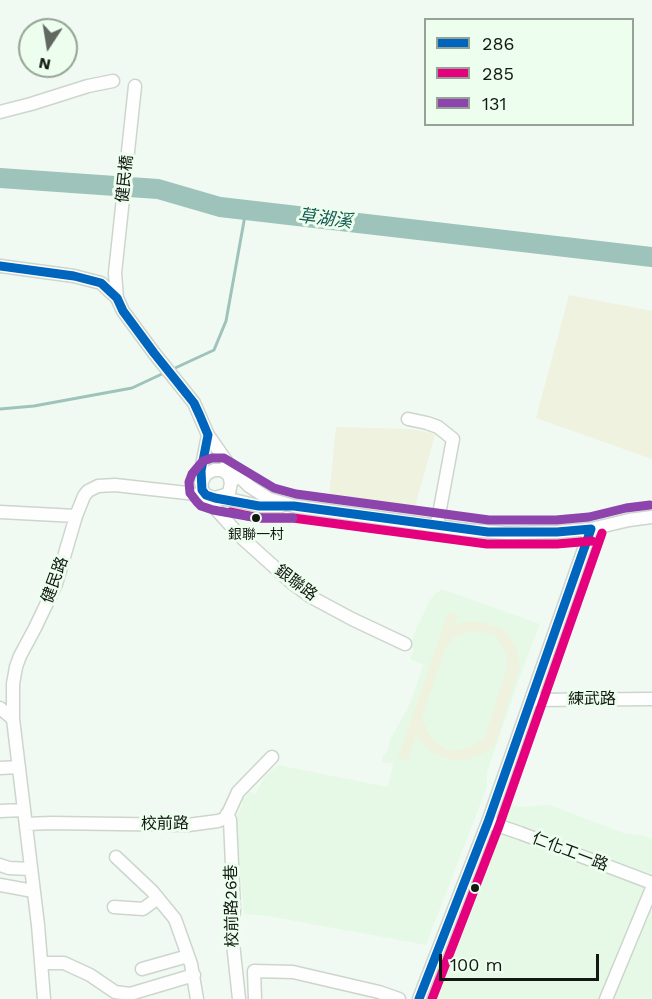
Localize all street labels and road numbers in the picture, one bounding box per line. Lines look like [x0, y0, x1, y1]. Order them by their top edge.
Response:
street label: 健民橋 [113, 154, 137, 204]
street label: 健民路 [38, 554, 72, 606]
street label: 銀聯路 [271, 561, 321, 605]
street label: 練武路 [568, 689, 616, 709]
street label: 校前路 [141, 814, 189, 834]
street label: 仁化工一路 [529, 829, 611, 875]
street label: 校前路26巷 [222, 864, 242, 948]

